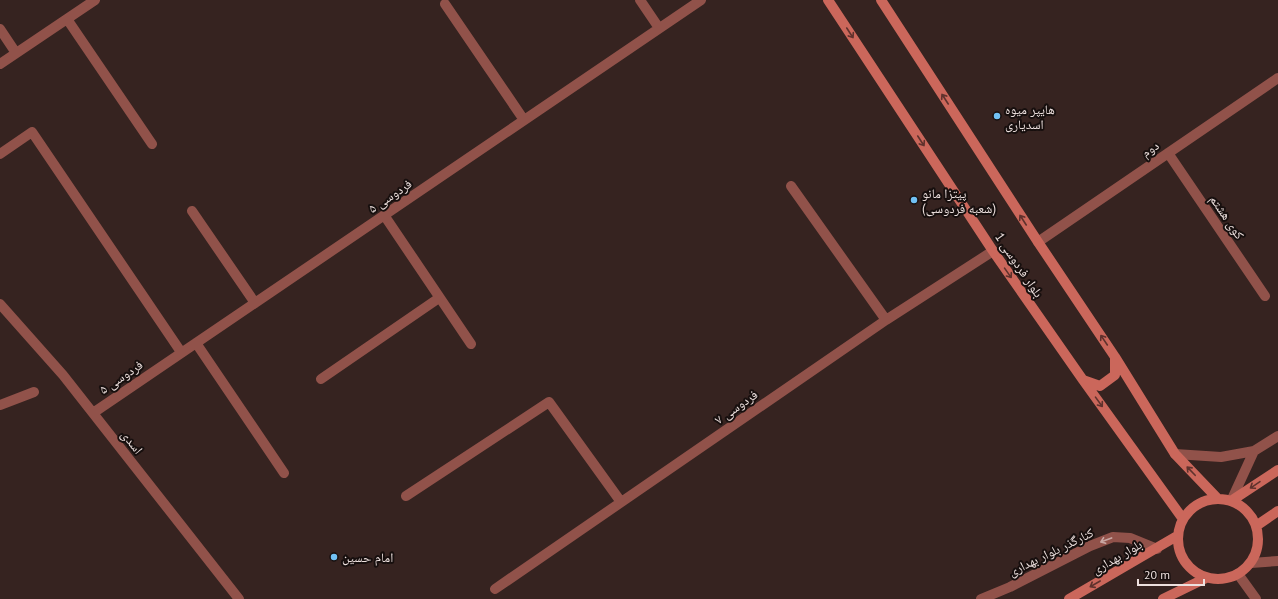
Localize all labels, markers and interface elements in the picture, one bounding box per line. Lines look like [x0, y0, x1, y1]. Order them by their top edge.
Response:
one-way arrow [846, 27, 854, 38]
one-way arrow [941, 94, 949, 105]
place label: هایپر میوه اسدیاری [1005, 101, 1055, 133]
marker: هایپر میوه اسدیاری [992, 111, 1002, 121]
one-way arrow [917, 135, 925, 146]
street label: دوم [1138, 137, 1162, 161]
street label: فردوسی ۵ [365, 175, 415, 217]
place label: پیتزا مانو (شعبه فردوسی) [922, 185, 996, 217]
street label: کوی هشتم [1206, 192, 1248, 243]
marker: پیتزا مانو (شعبه فردوسی) [909, 195, 919, 205]
one-way arrow [1019, 215, 1027, 226]
street label: بلوار فردوسی 1 [991, 229, 1047, 301]
one-way arrow [1004, 267, 1012, 278]
one-way arrow [1100, 334, 1108, 345]
street label: فردوسی ۵ [96, 356, 146, 398]
street label: فردوسی ۷ [711, 386, 761, 428]
one-way arrow [1095, 397, 1103, 408]
street label: اسدی [117, 427, 147, 457]
one-way arrow [1186, 466, 1196, 476]
one-way arrow [1249, 482, 1261, 490]
street label: کنارگذر بلوار بهداری [1006, 524, 1097, 580]
street label: بلوار بهداری [1089, 536, 1145, 578]
one-way arrow [1101, 536, 1113, 544]
place label: امام حسین [342, 549, 393, 566]
marker: امام حسین [329, 552, 339, 562]
scale bar [1138, 561, 1204, 587]
text: 20 m [1144, 567, 1170, 582]
one-way arrow [1089, 580, 1101, 588]

